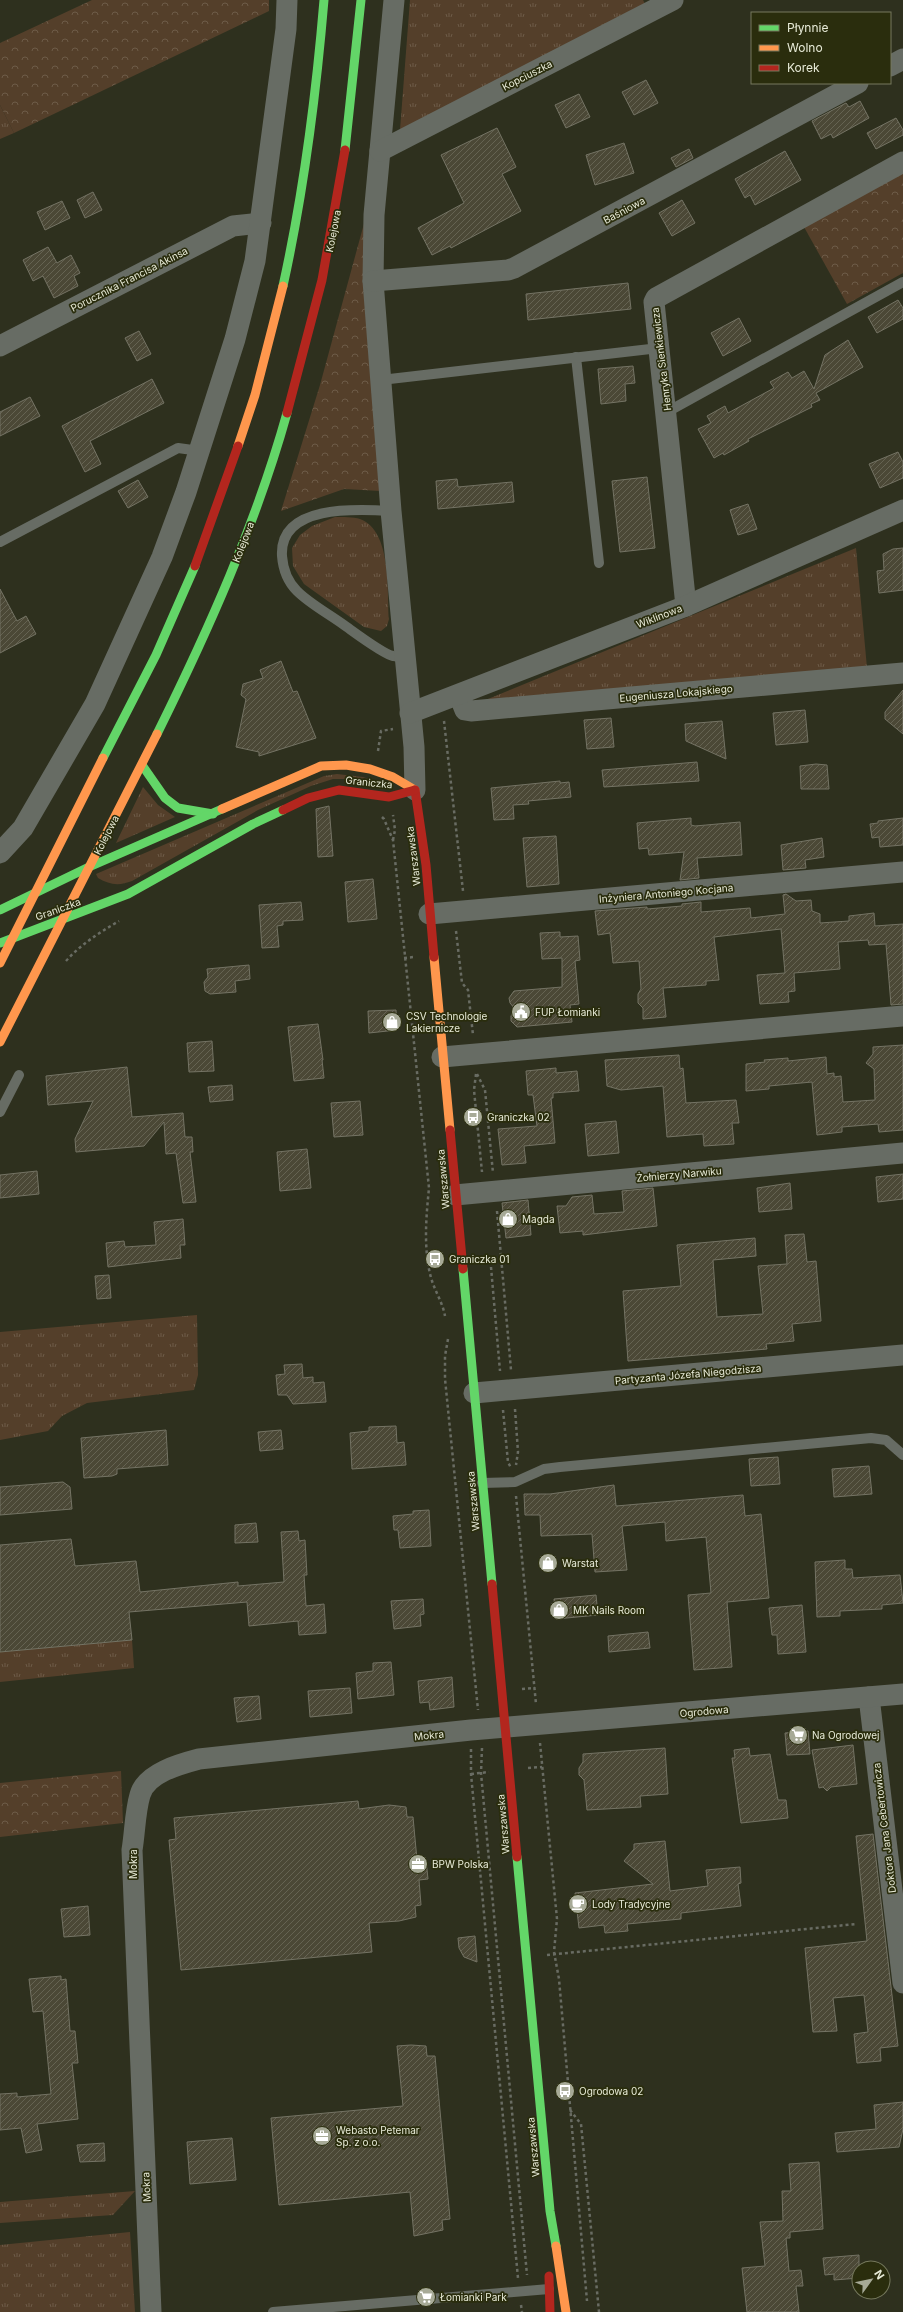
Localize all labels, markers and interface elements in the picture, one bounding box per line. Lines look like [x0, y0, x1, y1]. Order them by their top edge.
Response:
legend [751, 12, 891, 84]
text: Płynnie [787, 20, 828, 35]
text: Wolno [787, 40, 823, 55]
street label: Kopciuszka [500, 57, 554, 93]
text: Korek [787, 60, 820, 75]
street label: Baśniowa [601, 194, 647, 226]
street label: Kolejowa [323, 209, 343, 253]
street label: Porucznika Francisa Akinsa [68, 244, 190, 314]
street label: Henryka Sienkiewicza [649, 307, 673, 411]
street label: Kolejowa [230, 520, 256, 564]
street label: Wiklinowa [634, 602, 684, 630]
street label: Eugeniusza Lokajskiego [619, 682, 733, 704]
street label: Graniczka [345, 774, 393, 790]
street label: Kolejowa [91, 813, 121, 857]
street label: Warszawska [403, 826, 423, 886]
street label: Inżyniera Antoniego Kocjana [598, 881, 734, 905]
street label: Graniczka [34, 895, 82, 923]
public building icon: FUP Łomianki [510, 1001, 532, 1023]
place label: FUP Łomianki [535, 1006, 600, 1018]
place label: CSV Technologie Lakiernicze [406, 1010, 487, 1034]
shop icon: CSV Technologie Lakiernicze [381, 1011, 403, 1033]
bus stop icon: Graniczka 02 [462, 1106, 484, 1128]
place label: Graniczka 02 [487, 1111, 550, 1123]
street label: Warszawska [434, 1149, 452, 1209]
street label: Żołnierzy Narwiku [636, 1163, 722, 1184]
shop icon: Magda [497, 1208, 519, 1230]
place label: Magda [522, 1213, 555, 1225]
bus stop icon: Graniczka 01 [424, 1248, 446, 1270]
place label: Graniczka 01 [449, 1253, 510, 1265]
street label: Partyzanta Józefa Niegodzisza [614, 1362, 762, 1386]
street label: Warszawska [464, 1471, 482, 1531]
shop icon: Warstat [537, 1552, 559, 1574]
place label: Warstat [562, 1557, 599, 1569]
shop icon: MK Nails Room [548, 1599, 570, 1621]
place label: MK Nails Room [573, 1604, 645, 1616]
street label: Ogrodowa [679, 1703, 729, 1719]
supermarket icon: Na Ogrodowej [787, 1724, 809, 1746]
street label: Mokra [414, 1727, 444, 1743]
place label: Na Ogrodowej [812, 1729, 880, 1741]
street label: Doktora Jana Cebertowicza [870, 1762, 898, 1894]
street label: Warszawska [494, 1794, 512, 1854]
street label: Mokra [127, 1849, 139, 1879]
office icon: BPW Polska [407, 1853, 429, 1875]
place label: BPW Polska [432, 1858, 489, 1870]
cafe icon: Lody Tradycyjne [567, 1893, 589, 1915]
place label: Lody Tradycyjne [592, 1898, 671, 1910]
bus stop icon: Ogrodowa 02 [554, 2080, 576, 2102]
place label: Ogrodowa 02 [579, 2085, 643, 2097]
street label: Warszawska [524, 2117, 542, 2177]
place label: Webasto Petemar Sp. z o.o. [336, 2124, 420, 2148]
office icon: Webasto Petemar Sp. z o.o. [311, 2125, 333, 2147]
street label: Mokra [139, 2172, 153, 2202]
north arrow [851, 2260, 891, 2300]
text: N [871, 2267, 888, 2282]
supermarket icon: Łomianki Park [415, 2286, 437, 2308]
place label: Łomianki Park [440, 2291, 507, 2303]

